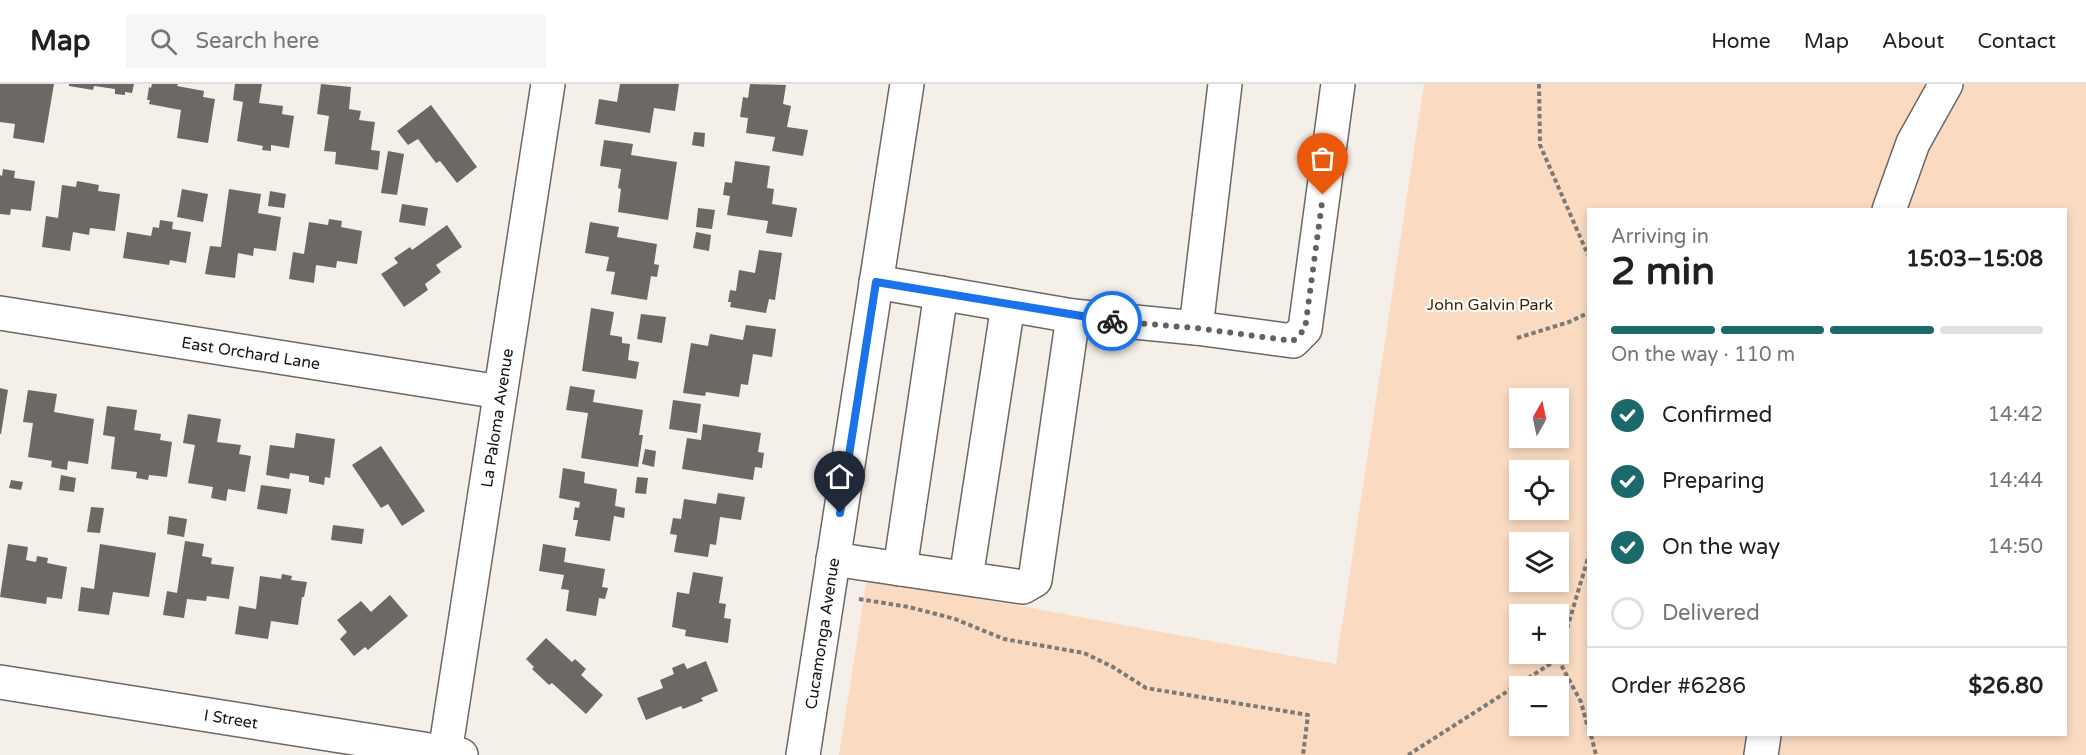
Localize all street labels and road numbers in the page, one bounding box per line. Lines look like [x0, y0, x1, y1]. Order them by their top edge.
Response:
street label: East Orchard Lane [180, 333, 322, 374]
street label: La Paloma Avenue [477, 347, 518, 489]
street label: Cucamonga Avenue [801, 556, 844, 711]
street label: I Street [202, 705, 259, 734]

